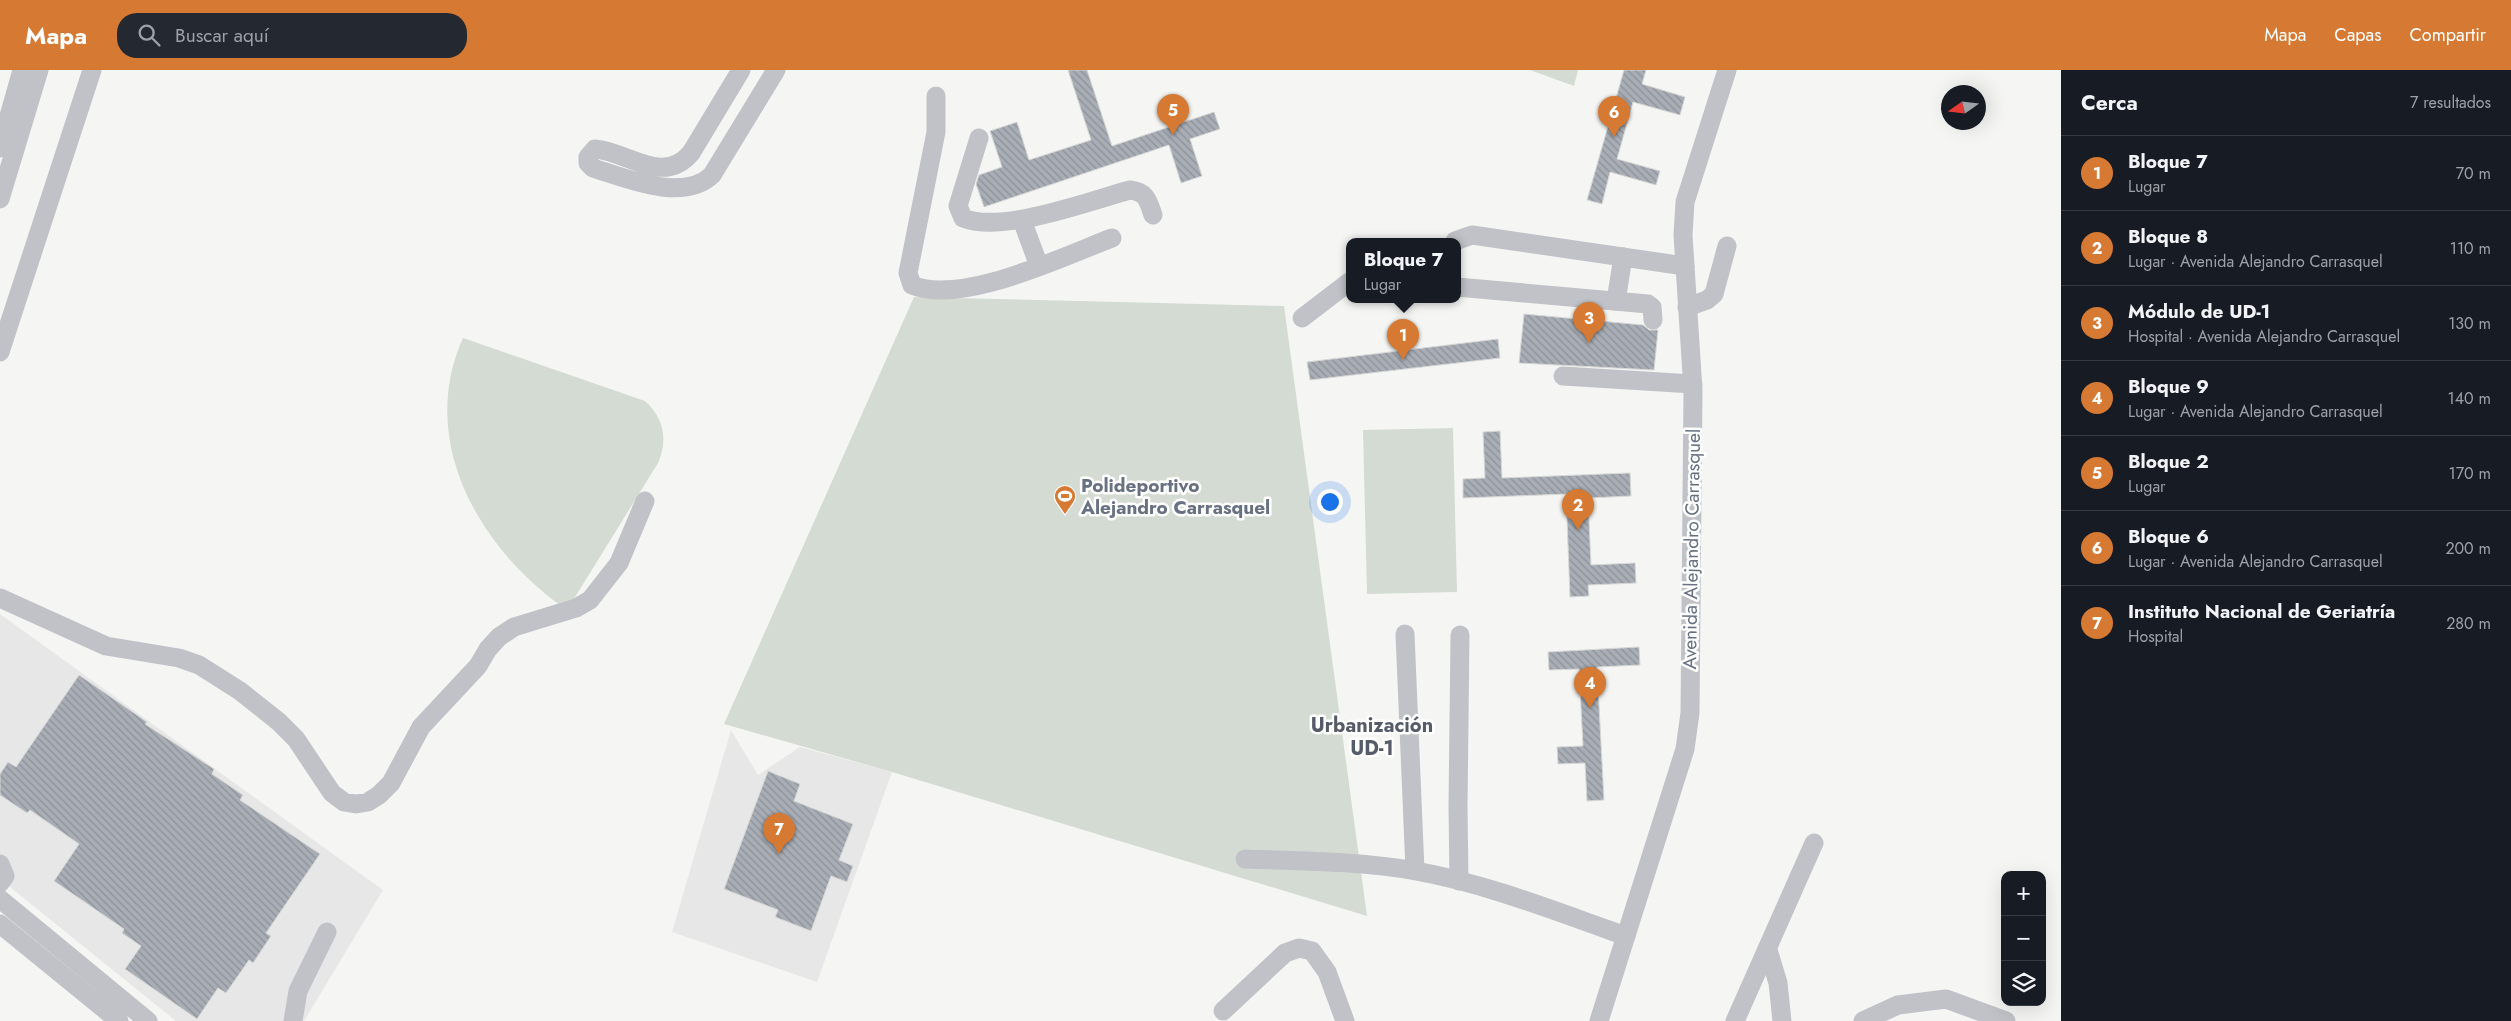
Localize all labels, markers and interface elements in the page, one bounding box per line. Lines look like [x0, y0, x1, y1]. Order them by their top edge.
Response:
search box [117, 13, 467, 58]
text: Mapa [25, 18, 87, 53]
icon: search [135, 21, 163, 49]
text: Buscar aquí [175, 22, 269, 49]
text: Mapa [2264, 22, 2306, 48]
text: Capas [2334, 22, 2382, 48]
text: Compartir [2410, 22, 2486, 48]
north arrow [1941, 85, 1986, 130]
text: Cerca [2081, 88, 2138, 118]
text: 7 resultados [2410, 91, 2491, 114]
pin: 5 [1157, 94, 1189, 135]
pin: 6 [1598, 96, 1630, 137]
text: Bloque 7 [2128, 148, 2208, 175]
text: 1 [2093, 162, 2101, 185]
text: 70 m [2456, 162, 2491, 185]
text: Lugar [2128, 175, 2166, 198]
text: Bloque 8 [2128, 223, 2208, 250]
text: 2 [2092, 237, 2102, 260]
text: 110 m [2450, 237, 2491, 260]
popup [1346, 238, 1461, 303]
text: Bloque 7 [1364, 246, 1443, 273]
text: Lugar · Avenida Alejandro Carrasquel [2128, 250, 2383, 273]
text: Lugar [1364, 273, 1401, 296]
text: Módulo de UD-1 [2128, 298, 2270, 325]
pin: 3 [1573, 302, 1605, 343]
text: 3 [2092, 312, 2102, 335]
text: 130 m [2448, 312, 2491, 335]
pin: 1 [1387, 319, 1419, 360]
text: Hospital · Avenida Alejandro Carrasquel [2128, 325, 2400, 348]
text: Bloque 9 [2128, 373, 2209, 400]
text: 4 [2091, 387, 2103, 410]
text: 140 m [2448, 387, 2491, 410]
text: Lugar · Avenida Alejandro Carrasquel [2128, 400, 2383, 423]
street label: Avenida Alejandro Carrasquel [1676, 428, 1707, 670]
text: Bloque 2 [2128, 448, 2209, 475]
text: 5 [2092, 462, 2102, 485]
text: 170 m [2449, 462, 2491, 485]
place label: Polideportivo Alejandro Carrasquel [1080, 472, 1270, 521]
text: Lugar [2128, 475, 2166, 498]
sports icon: Polideportivo Alejandro Carrasquel [1053, 484, 1077, 515]
your location [1317, 489, 1343, 515]
pin: 2 [1562, 489, 1594, 530]
text: Bloque 6 [2128, 523, 2209, 550]
text: 6 [2092, 537, 2102, 560]
text: 200 m [2445, 537, 2491, 560]
text: Lugar · Avenida Alejandro Carrasquel [2128, 550, 2383, 573]
text: Instituto Nacional de Geriatría [2128, 598, 2395, 625]
text: 7 [2092, 612, 2102, 635]
text: 280 m [2446, 612, 2491, 635]
text: Hospital [2128, 625, 2183, 648]
pin: 4 [1574, 667, 1606, 708]
district label: Urbanización UD-1 [1311, 711, 1433, 763]
pin: 7 [763, 813, 795, 854]
map controls [2001, 871, 2046, 1006]
button: + [2001, 871, 2046, 916]
button: − [2001, 916, 2046, 961]
button: layers [2001, 961, 2046, 1006]

